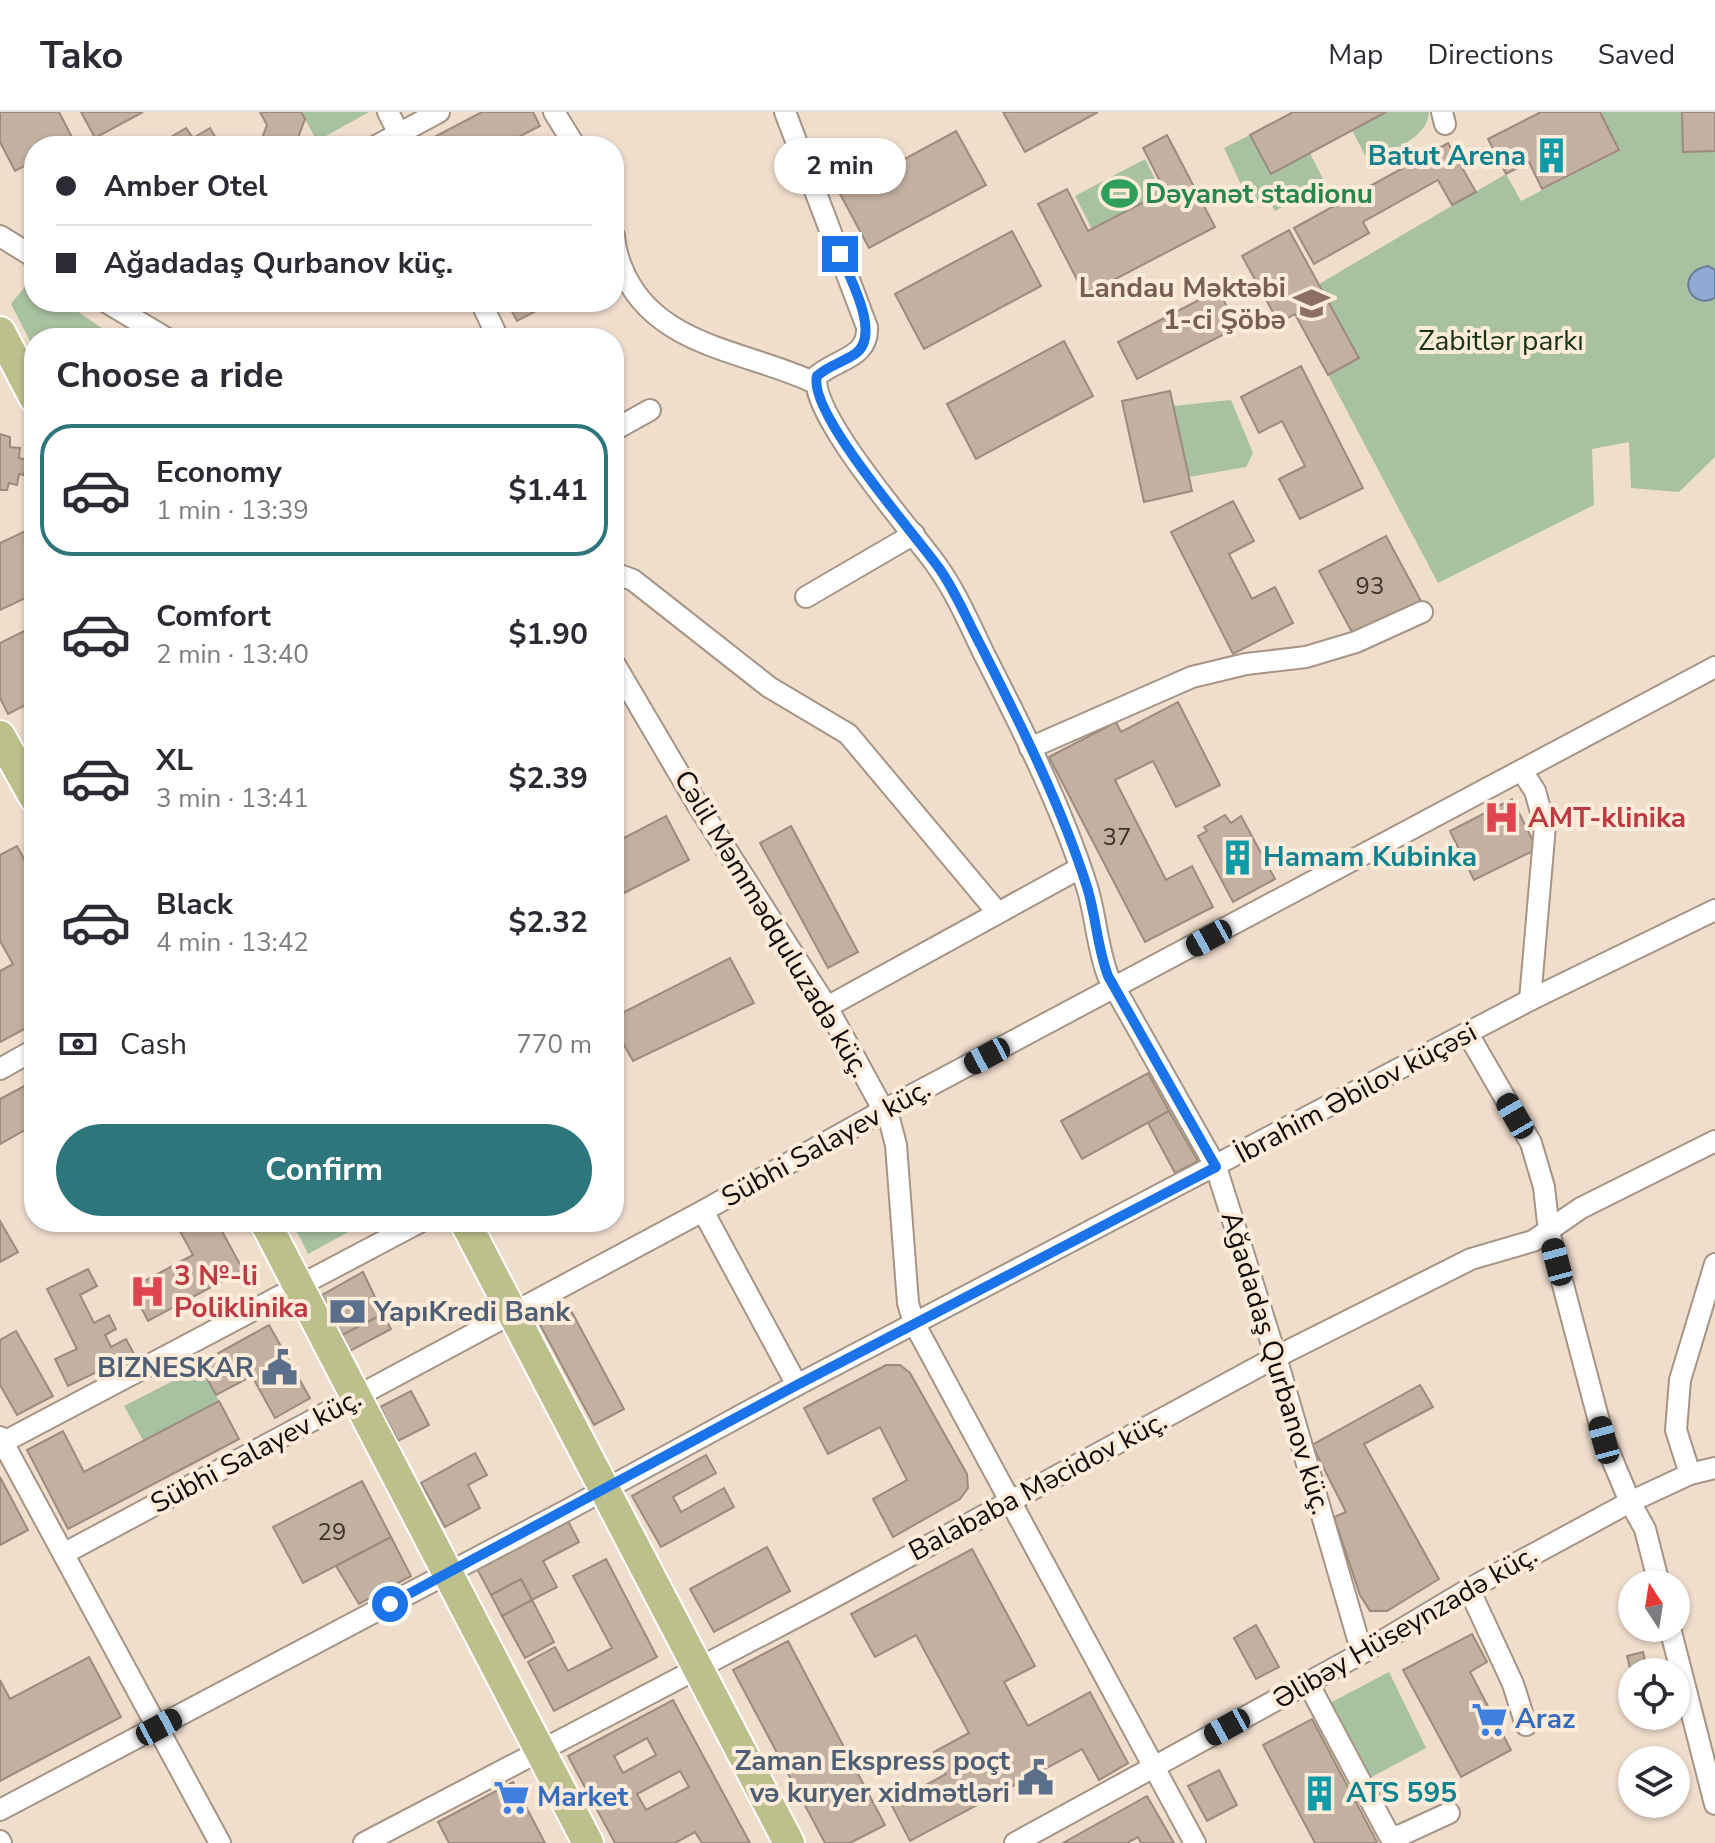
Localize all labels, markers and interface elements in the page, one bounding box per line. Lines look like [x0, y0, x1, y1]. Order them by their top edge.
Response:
text: Tako [40, 30, 123, 81]
text: Map [1328, 36, 1383, 74]
text: Directions [1427, 36, 1554, 74]
text: Saved [1598, 36, 1675, 74]
place label: Batut Arena [1368, 137, 1526, 175]
building icon: Batut Arena [1533, 137, 1571, 175]
callout: 2 min [774, 138, 906, 194]
text: 2 min [806, 148, 874, 183]
text: Amber Otel [104, 166, 268, 207]
sports icon: Dəyanət stadionu [1100, 175, 1138, 213]
place label: Dəyanət stadionu [1145, 175, 1373, 213]
route end [822, 236, 858, 272]
text: Ağadadaş Qurbanov küç. [104, 243, 453, 284]
place label: Landau Məktəbi 1-ci Şöbə [1079, 269, 1286, 339]
school or university icon: Landau Məktəbi 1-ci Şöbə [1293, 285, 1331, 323]
park label: Zabitlər parkı [1418, 322, 1584, 360]
text: Choose a ride [56, 351, 284, 400]
text: Economy [156, 452, 282, 493]
icon: car [60, 454, 132, 526]
text: $1.41 [509, 470, 588, 511]
text: 1 min · 13:39 [156, 493, 309, 528]
house number: 93 [1356, 570, 1384, 602]
text: Comfort [156, 596, 271, 637]
icon: car [60, 598, 132, 670]
text: $1.90 [509, 614, 588, 655]
text: 2 min · 13:40 [156, 637, 309, 672]
text: XL [156, 740, 193, 781]
icon: car [60, 742, 132, 814]
text: $2.39 [509, 758, 588, 799]
street label: Cəlil Məmmədquluzadə küç. [665, 763, 879, 1085]
text: 3 min · 13:41 [156, 781, 309, 816]
hospital icon: AMT-klinika [1483, 799, 1521, 837]
place label: AMT-klinika [1528, 799, 1686, 837]
house number: 37 [1103, 821, 1131, 853]
building icon: Hamam Kubinka [1218, 838, 1256, 876]
place label: Hamam Kubinka [1263, 838, 1477, 876]
text: Black [156, 884, 233, 925]
icon: car [60, 886, 132, 958]
text: $2.32 [509, 902, 588, 943]
car [1182, 916, 1236, 960]
text: 4 min · 13:42 [156, 925, 309, 960]
street label: İbrahim Əbilov küçəsi [1229, 1013, 1483, 1173]
icon: cash [56, 1022, 100, 1066]
text: Cash [120, 1024, 187, 1065]
text: 770 m [516, 1027, 592, 1062]
car [960, 1034, 1014, 1078]
street label: Sübhi Salayev küç. [715, 1070, 937, 1216]
car [1493, 1089, 1537, 1143]
button: Confirm [56, 1124, 592, 1216]
street label: Ağadadaş Qurbanov küç. [1212, 1207, 1340, 1519]
car [1539, 1236, 1575, 1288]
place label: 3 №-li Poliklinika [174, 1257, 309, 1327]
hospital icon: 3 №-li Poliklinika [129, 1273, 167, 1311]
bank icon: YapıKredi Bank [329, 1293, 367, 1331]
place label: YapıKredi Bank [373, 1293, 571, 1331]
place label: BIZNESKAR [97, 1349, 254, 1387]
public building icon: BIZNESKAR [261, 1349, 299, 1387]
street label: Sübhi Salayev küç. [144, 1379, 368, 1523]
street label: Balababa Məcidov küç. [902, 1402, 1174, 1570]
car [1586, 1414, 1622, 1466]
house number: 29 [318, 1516, 346, 1548]
street label: Əlibəy Hüseynzadə küç. [1266, 1536, 1544, 1718]
north arrow [1618, 1570, 1690, 1642]
map controls [1618, 1570, 1690, 1818]
route start [372, 1586, 408, 1622]
button: locate [1618, 1658, 1690, 1730]
supermarket icon: Araz [1470, 1700, 1508, 1738]
place label: Araz [1515, 1700, 1575, 1738]
car [132, 1705, 186, 1749]
car [1200, 1705, 1254, 1749]
place label: Zaman Ekspress poçt və kuryer xidmətləri [734, 1742, 1010, 1812]
button: layers [1618, 1746, 1690, 1818]
public building icon: Zaman Ekspress poçt və kuryer xidmətləri [1017, 1758, 1055, 1796]
building icon: ATS 595 [1301, 1774, 1339, 1812]
place label: ATS 595 [1346, 1774, 1457, 1812]
supermarket icon: Market [492, 1778, 530, 1816]
place label: Market [537, 1778, 628, 1816]

